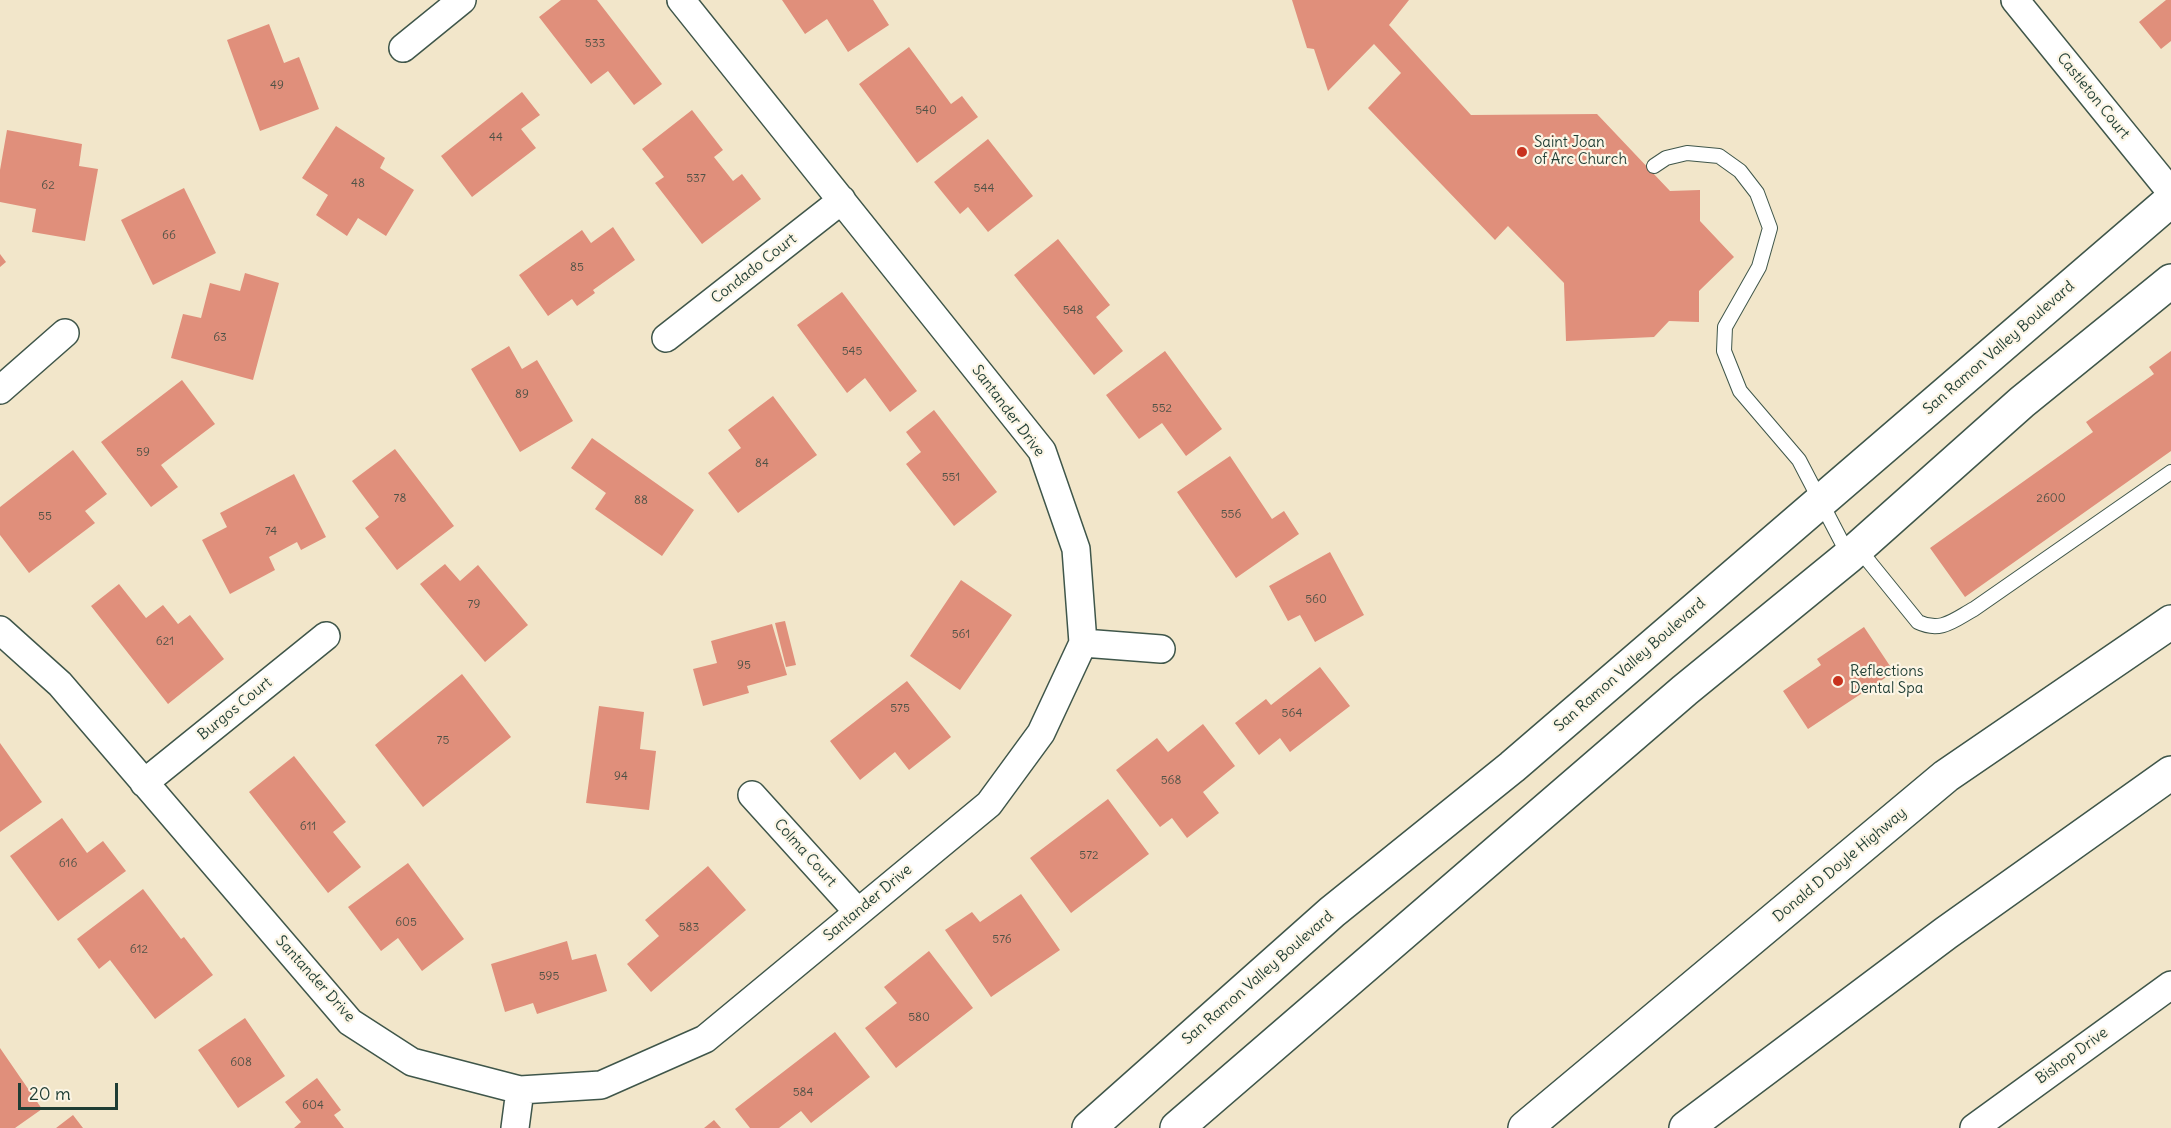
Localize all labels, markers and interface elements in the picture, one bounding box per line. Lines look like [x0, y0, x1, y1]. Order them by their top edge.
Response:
house number: 533 [585, 37, 605, 51]
street label: Castleton Court [2053, 49, 2133, 143]
house number: 49 [270, 79, 284, 93]
house number: 540 [915, 104, 937, 118]
house number: 44 [489, 131, 503, 145]
place label: Saint Joan of Arc Church [1534, 134, 1627, 169]
marker: Saint Joan of Arc Church [1515, 145, 1529, 159]
house number: 537 [686, 172, 706, 186]
house number: 48 [351, 177, 365, 191]
house number: 62 [41, 179, 55, 193]
house number: 544 [974, 182, 994, 196]
house number: 66 [162, 229, 176, 243]
street label: Condado Court [708, 230, 800, 308]
house number: 85 [570, 261, 584, 275]
street label: San Ramon Valley Boulevard [1920, 277, 2078, 419]
house number: 548 [1063, 304, 1083, 318]
house number: 63 [213, 331, 227, 345]
house number: 545 [842, 345, 862, 359]
street label: Santander Drive [968, 362, 1048, 460]
house number: 89 [515, 388, 529, 402]
house number: 552 [1152, 402, 1172, 416]
house number: 59 [136, 446, 150, 460]
house number: 84 [755, 457, 769, 471]
house number: 551 [942, 471, 960, 485]
house number: 78 [394, 492, 406, 506]
house number: 2600 [2036, 492, 2066, 506]
house number: 88 [634, 494, 648, 508]
house number: 556 [1221, 508, 1241, 522]
house number: 55 [38, 510, 52, 524]
house number: 74 [265, 525, 277, 539]
house number: 560 [1305, 593, 1327, 607]
street label: San Ramon Valley Boulevard [1551, 594, 1709, 736]
house number: 79 [468, 598, 480, 612]
house number: 561 [952, 628, 970, 642]
house number: 621 [156, 635, 174, 649]
house number: 95 [737, 659, 751, 673]
place label: Reflections Dental Spa [1850, 663, 1924, 698]
street label: Burgos Court [194, 674, 276, 744]
marker: Reflections Dental Spa [1831, 674, 1845, 688]
house number: 575 [890, 702, 910, 716]
house number: 564 [1282, 707, 1302, 721]
house number: 75 [437, 734, 449, 748]
house number: 94 [614, 770, 628, 784]
house number: 568 [1161, 774, 1181, 788]
street label: Donald D Doyle Highway [1770, 804, 1910, 926]
street label: Colma Court [770, 815, 840, 891]
house number: 611 [300, 820, 316, 834]
house number: 572 [1079, 849, 1099, 863]
house number: 616 [59, 857, 77, 871]
street label: Santander Drive [820, 861, 916, 945]
street label: San Ramon Valley Boulevard [1179, 907, 1337, 1049]
house number: 605 [395, 916, 417, 930]
house number: 583 [679, 921, 699, 935]
street label: Santander Drive [272, 932, 358, 1026]
house number: 576 [992, 933, 1012, 947]
house number: 612 [130, 943, 148, 957]
house number: 595 [539, 970, 559, 984]
house number: 580 [908, 1011, 930, 1025]
street label: Bishop Drive [2032, 1024, 2112, 1088]
house number: 608 [230, 1056, 252, 1070]
scale bar [21, 1071, 122, 1109]
text: 20 m [29, 1082, 71, 1105]
house number: 584 [793, 1086, 813, 1100]
house number: 604 [302, 1099, 324, 1113]

